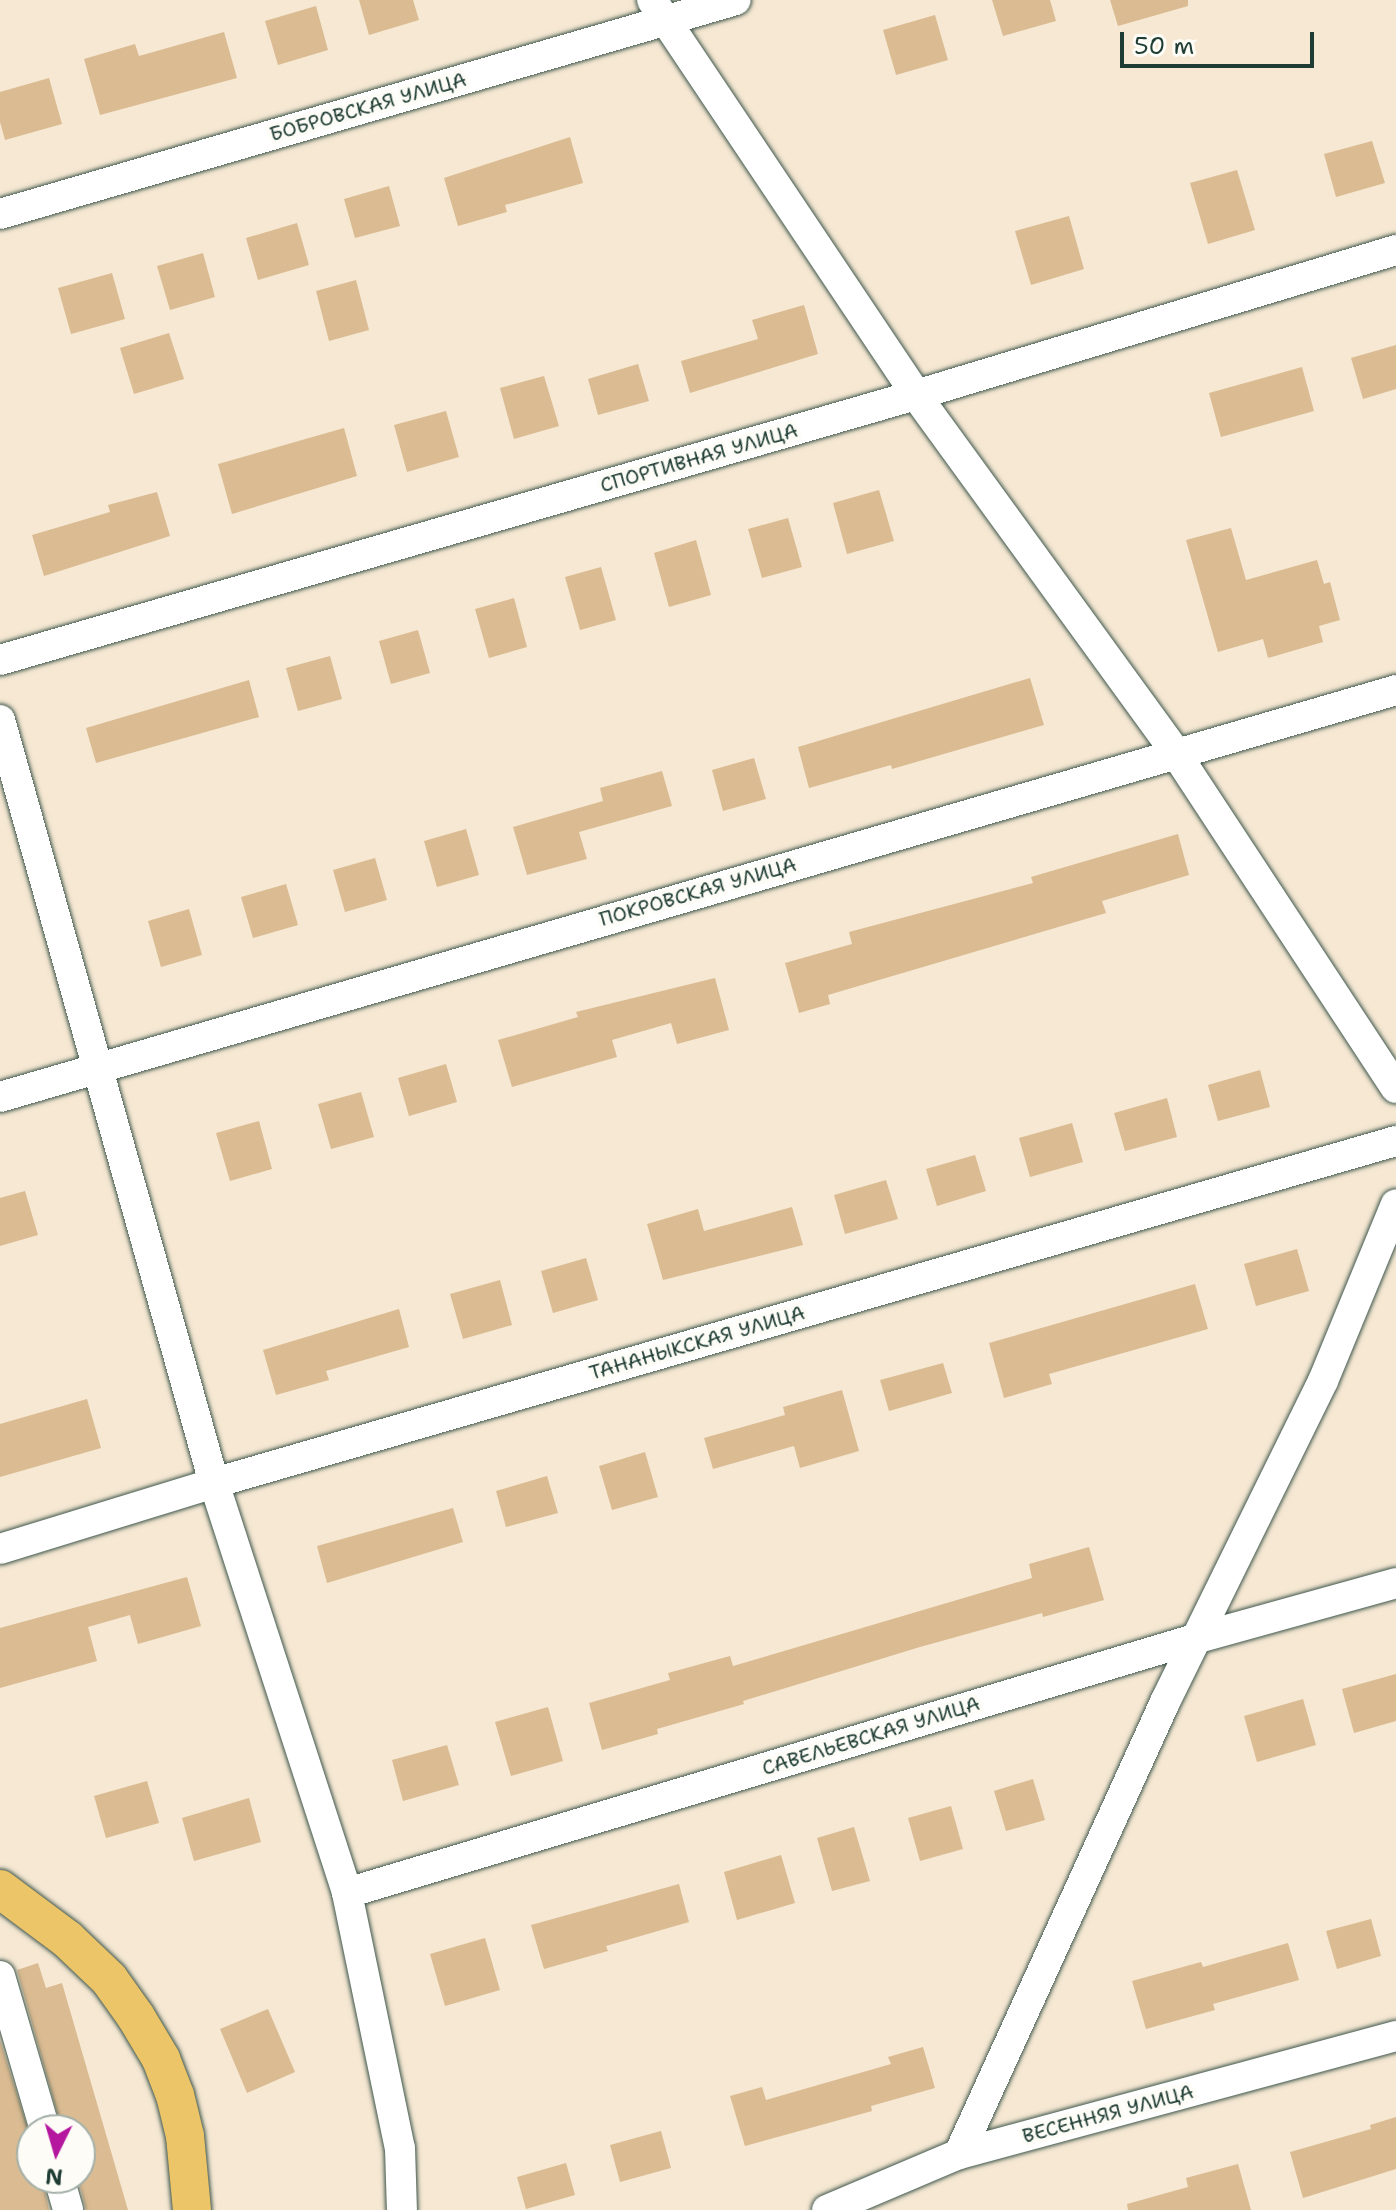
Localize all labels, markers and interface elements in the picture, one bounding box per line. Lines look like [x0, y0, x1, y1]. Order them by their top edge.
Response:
scale bar [1124, 16, 1318, 66]
text: 50 m [1134, 30, 1194, 62]
street label: БОБРОВСКАЯ УЛИЦА [267, 67, 469, 147]
street label: СПОРТИВНАЯ УЛИЦА [597, 418, 801, 498]
street label: ПОКРОВСКАЯ УЛИЦА [597, 852, 799, 932]
street label: ТАНАНЫКСКАЯ УЛИЦА [586, 1301, 808, 1385]
street label: САВЕЛЬЕВСКАЯ УЛИЦА [759, 1691, 983, 1781]
street label: ВЕСЕННЯЯ УЛИЦА [1020, 2080, 1196, 2148]
north arrow [16, 2114, 96, 2194]
text: N [44, 2161, 64, 2192]

